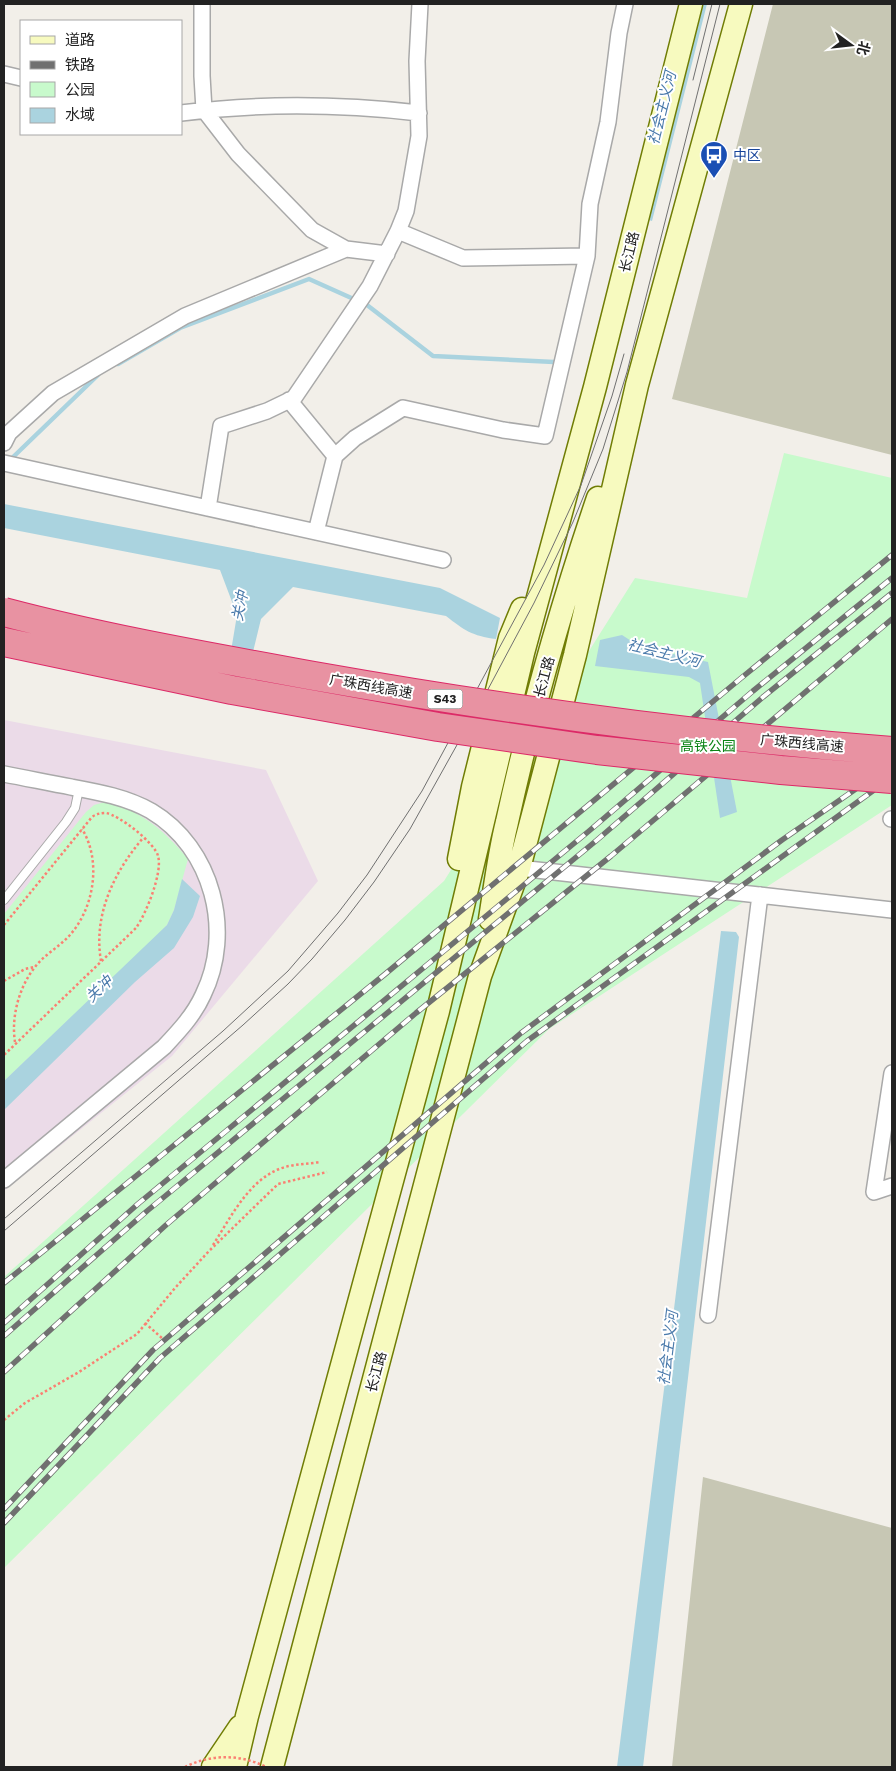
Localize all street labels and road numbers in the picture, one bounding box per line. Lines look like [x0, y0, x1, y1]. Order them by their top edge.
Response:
street label: 长江路 [616, 230, 642, 274]
street label: 长江路 [531, 655, 557, 699]
street label: 广珠西线高速 [328, 671, 414, 701]
road number: S43 [428, 690, 462, 709]
street label: 广珠西线高速 [759, 731, 845, 755]
street label: 长江路 [363, 1350, 389, 1394]

